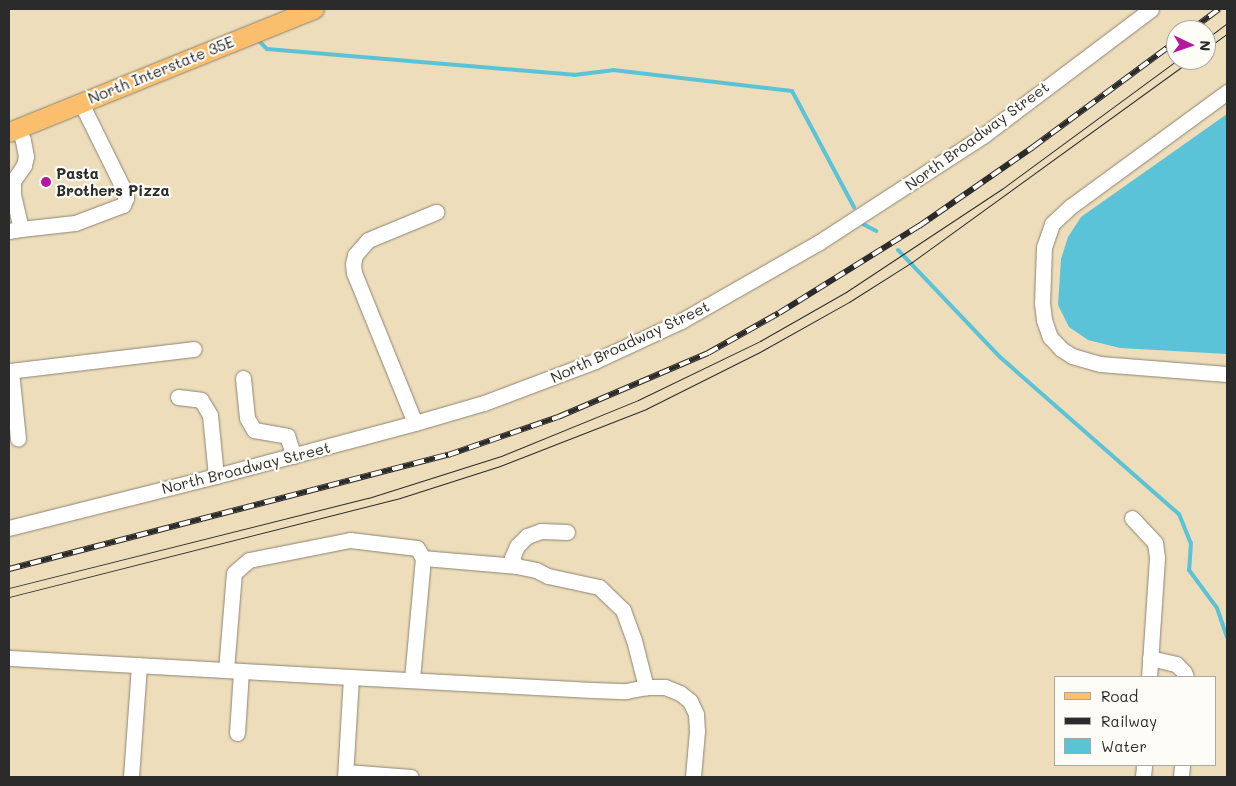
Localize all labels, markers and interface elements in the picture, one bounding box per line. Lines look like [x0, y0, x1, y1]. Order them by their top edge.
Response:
north arrow [1166, 20, 1216, 70]
street label: North Interstate 35E [85, 32, 237, 108]
text: N [1196, 40, 1215, 52]
street label: North Broadway Street [902, 78, 1052, 194]
place label: Pasta Brothers Pizza [56, 164, 170, 199]
marker: Pasta Brothers Pizza [40, 176, 52, 188]
street label: North Broadway Street [548, 297, 712, 387]
street label: North Broadway Street [160, 438, 332, 498]
legend [1054, 676, 1216, 766]
text: Road [1101, 686, 1138, 706]
text: Railway [1101, 711, 1157, 731]
text: Water [1101, 736, 1147, 756]

